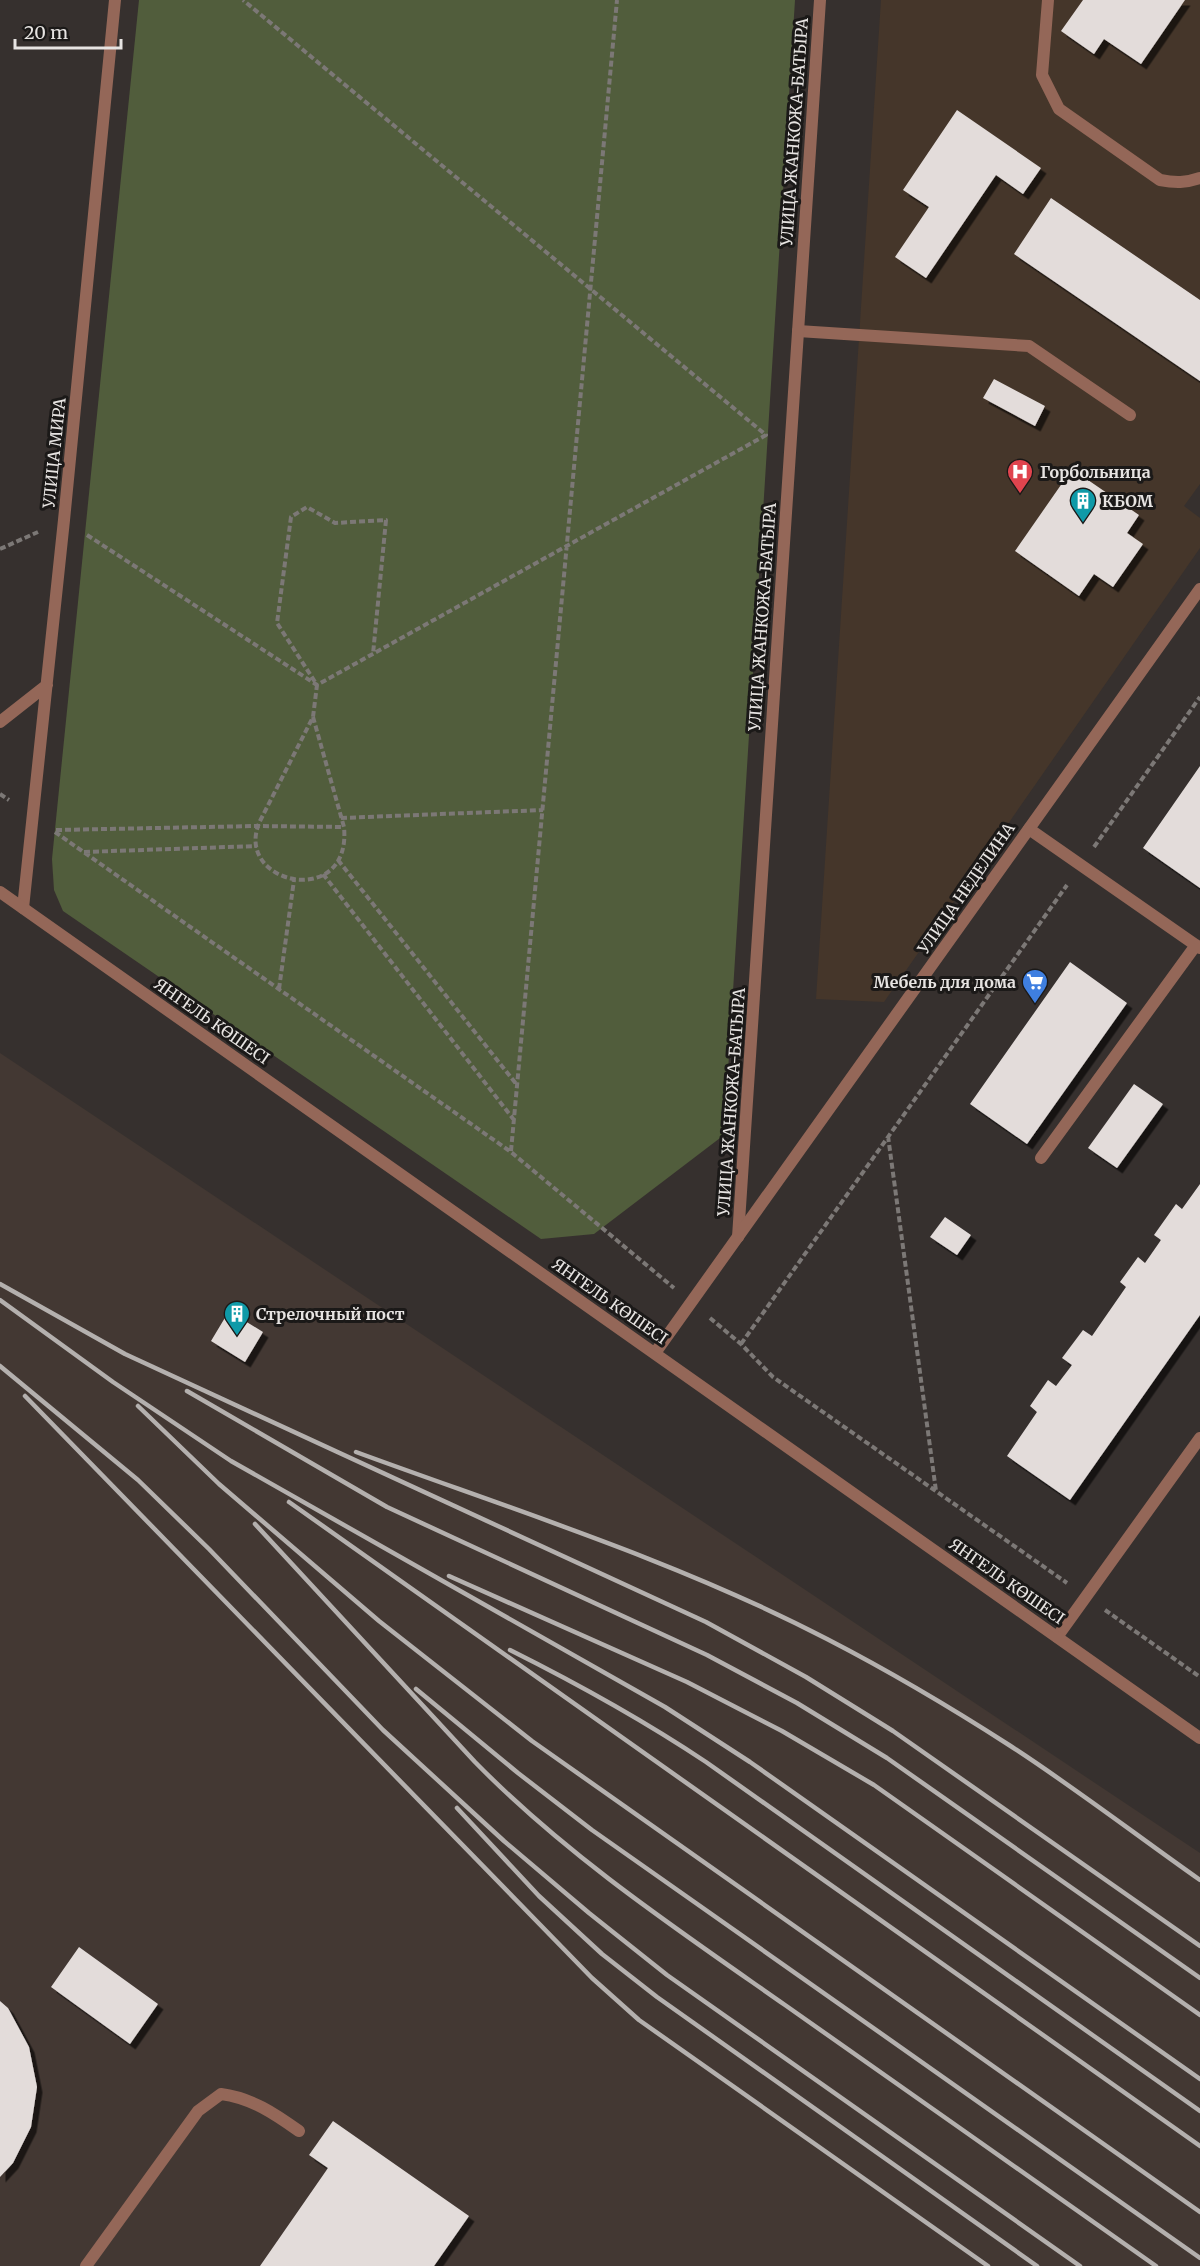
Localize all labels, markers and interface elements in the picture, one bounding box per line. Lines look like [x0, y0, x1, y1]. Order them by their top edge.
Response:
scale bar [15, 12, 122, 50]
street label: УЛИЦА ЖАНКОЖА-БАТЫРА [776, 17, 812, 248]
text: 20 m [24, 21, 68, 44]
street label: УЛИЦА МИРА [38, 396, 70, 510]
hospital icon: Горбольница [1005, 457, 1035, 495]
place label: Горбольница [1040, 462, 1151, 482]
building icon: КБОМ [1068, 486, 1098, 524]
place label: КБОМ [1102, 491, 1154, 511]
street label: УЛИЦА ЖАНКОЖА-БАТЫРА [744, 502, 780, 733]
street label: УЛИЦА НЕДЕЛИНА [913, 818, 1019, 958]
supermarket icon: Мебель для дома [1020, 967, 1050, 1005]
place label: Мебель для дома [874, 972, 1016, 992]
street label: ЯНГЕЛЬ КӨШЕСІ [150, 974, 274, 1068]
street label: УЛИЦА ЖАНКОЖА-БАТЫРА [713, 987, 749, 1218]
street label: ЯНГЕЛЬ КӨШЕСІ [548, 1254, 672, 1348]
building icon: Стрелочный пост [222, 1299, 252, 1337]
place label: Стрелочный пост [256, 1304, 405, 1324]
street label: ЯНГЕЛЬ КӨШЕСІ [945, 1534, 1069, 1628]

